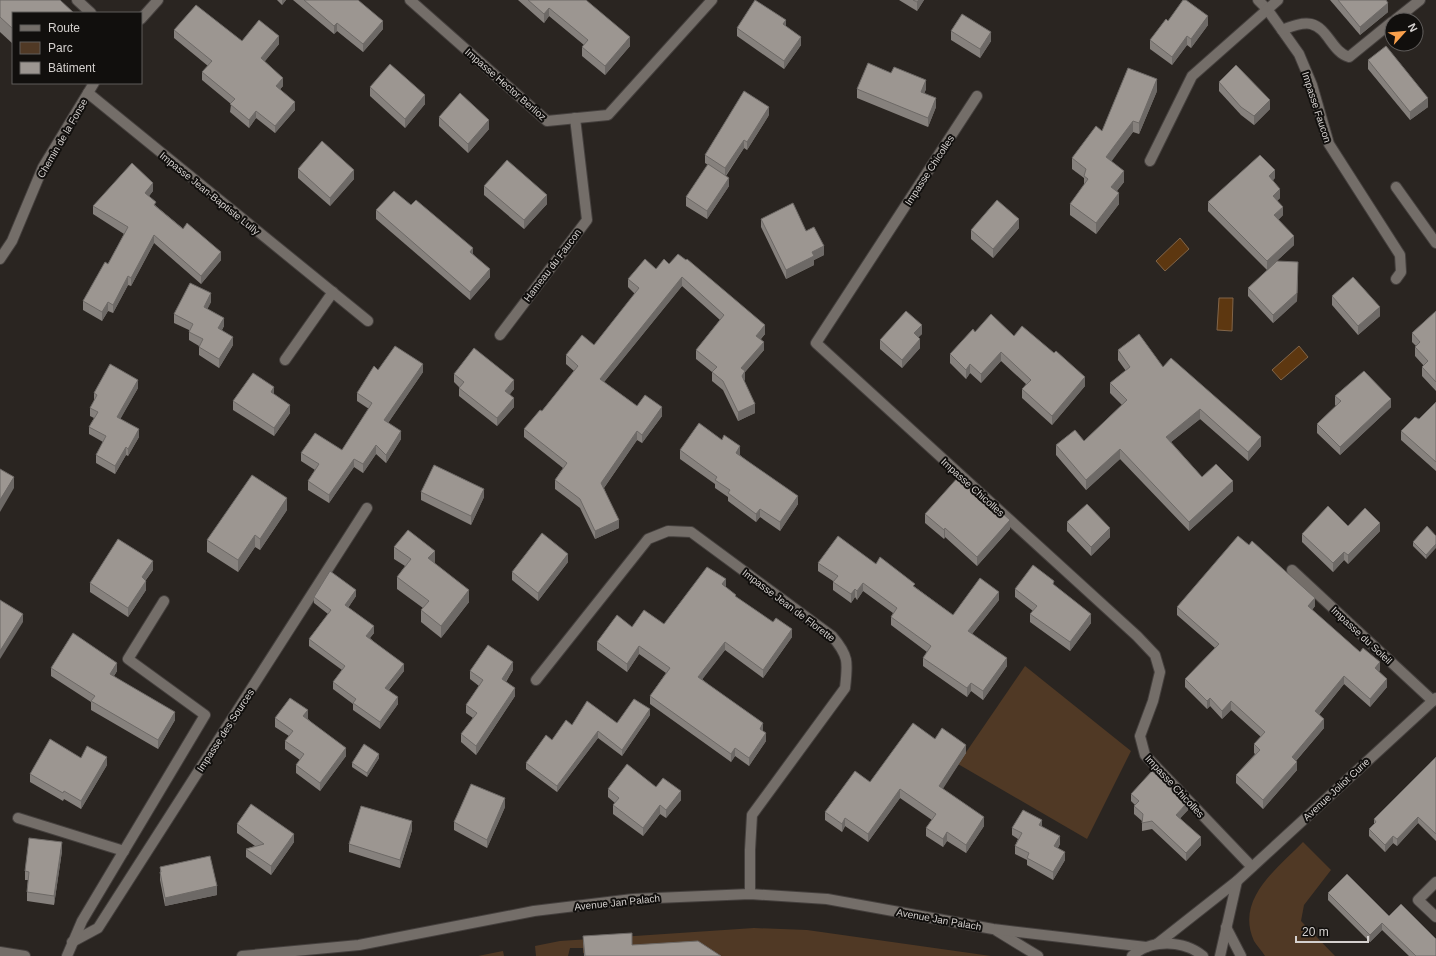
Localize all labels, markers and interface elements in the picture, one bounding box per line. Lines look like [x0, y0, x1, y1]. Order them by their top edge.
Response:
legend [12, 12, 142, 84]
north arrow [1384, 12, 1424, 52]
text: Route [48, 21, 80, 35]
text: N [1406, 21, 1420, 34]
text: Parc [48, 41, 73, 55]
street label: Impasse Hector Berlioz [463, 46, 548, 122]
text: Bâtiment [48, 61, 96, 75]
street label: Impasse Faucon [1300, 70, 1333, 144]
street label: Chemin de la Fonse [35, 96, 90, 180]
street label: Impasse Chicolles [903, 133, 956, 207]
street label: Impasse Jean-Baptiste Lully [158, 150, 262, 237]
street label: Hameau du Faucon [522, 227, 583, 304]
street label: Impasse Chicolles [939, 456, 1007, 519]
street label: Impasse Jean de Florette [740, 567, 837, 644]
street label: Impasse du Soleil [1329, 604, 1394, 666]
street label: Impasse des Sources [195, 687, 256, 774]
street label: Impasse Chicolles [1143, 753, 1206, 820]
street label: Avenue Joliot Curie [1301, 756, 1372, 823]
street label: Avenue Jan Palach [574, 893, 660, 912]
street label: Avenue Jan Palach [896, 907, 982, 932]
scale bar [1296, 918, 1368, 944]
text: 20 m [1302, 925, 1329, 939]

